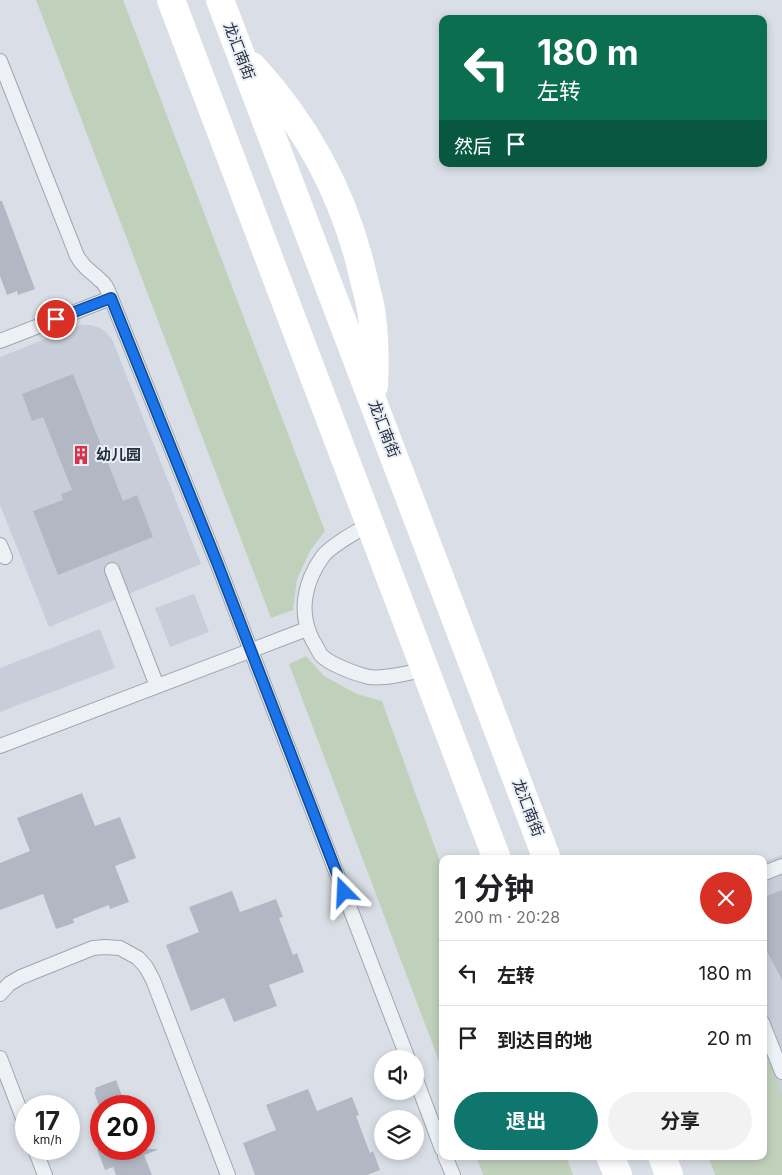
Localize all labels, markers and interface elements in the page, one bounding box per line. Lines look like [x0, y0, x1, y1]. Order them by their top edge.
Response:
street label: 龙汇南街 [220, 19, 259, 82]
text: 180 m [537, 31, 639, 73]
icon: left [454, 35, 519, 100]
text: 左转 [537, 78, 581, 104]
icon: arrive [502, 130, 530, 158]
text: 然后 [454, 135, 492, 158]
pin [35, 298, 77, 340]
icon: arrive [42, 305, 70, 333]
street label: 龙汇南街 [365, 397, 404, 460]
building icon: 幼儿园 [70, 444, 92, 466]
place label: 幼儿园 [96, 445, 141, 464]
street label: 龙汇南街 [509, 776, 548, 839]
position arrow [317, 865, 369, 917]
text: 1 分钟 [454, 870, 534, 906]
button: close [700, 872, 752, 924]
text: 200 m · 20:28 [454, 907, 560, 927]
icon: left [454, 959, 482, 987]
text: 180 m [699, 962, 752, 985]
text: 左转 [497, 964, 535, 987]
icon: arrive [454, 1024, 482, 1052]
text: 20 m [706, 1027, 752, 1050]
text: 到达目的地 [497, 1029, 592, 1052]
map controls [374, 1050, 424, 1160]
button: sound [374, 1050, 424, 1100]
button: 退出 [454, 1092, 598, 1150]
button: 分享 [608, 1092, 752, 1150]
speed limit sign: 20 [90, 1095, 155, 1160]
text: 17 [35, 1106, 60, 1136]
button: layers [374, 1110, 424, 1160]
text: km/h [33, 1132, 62, 1147]

